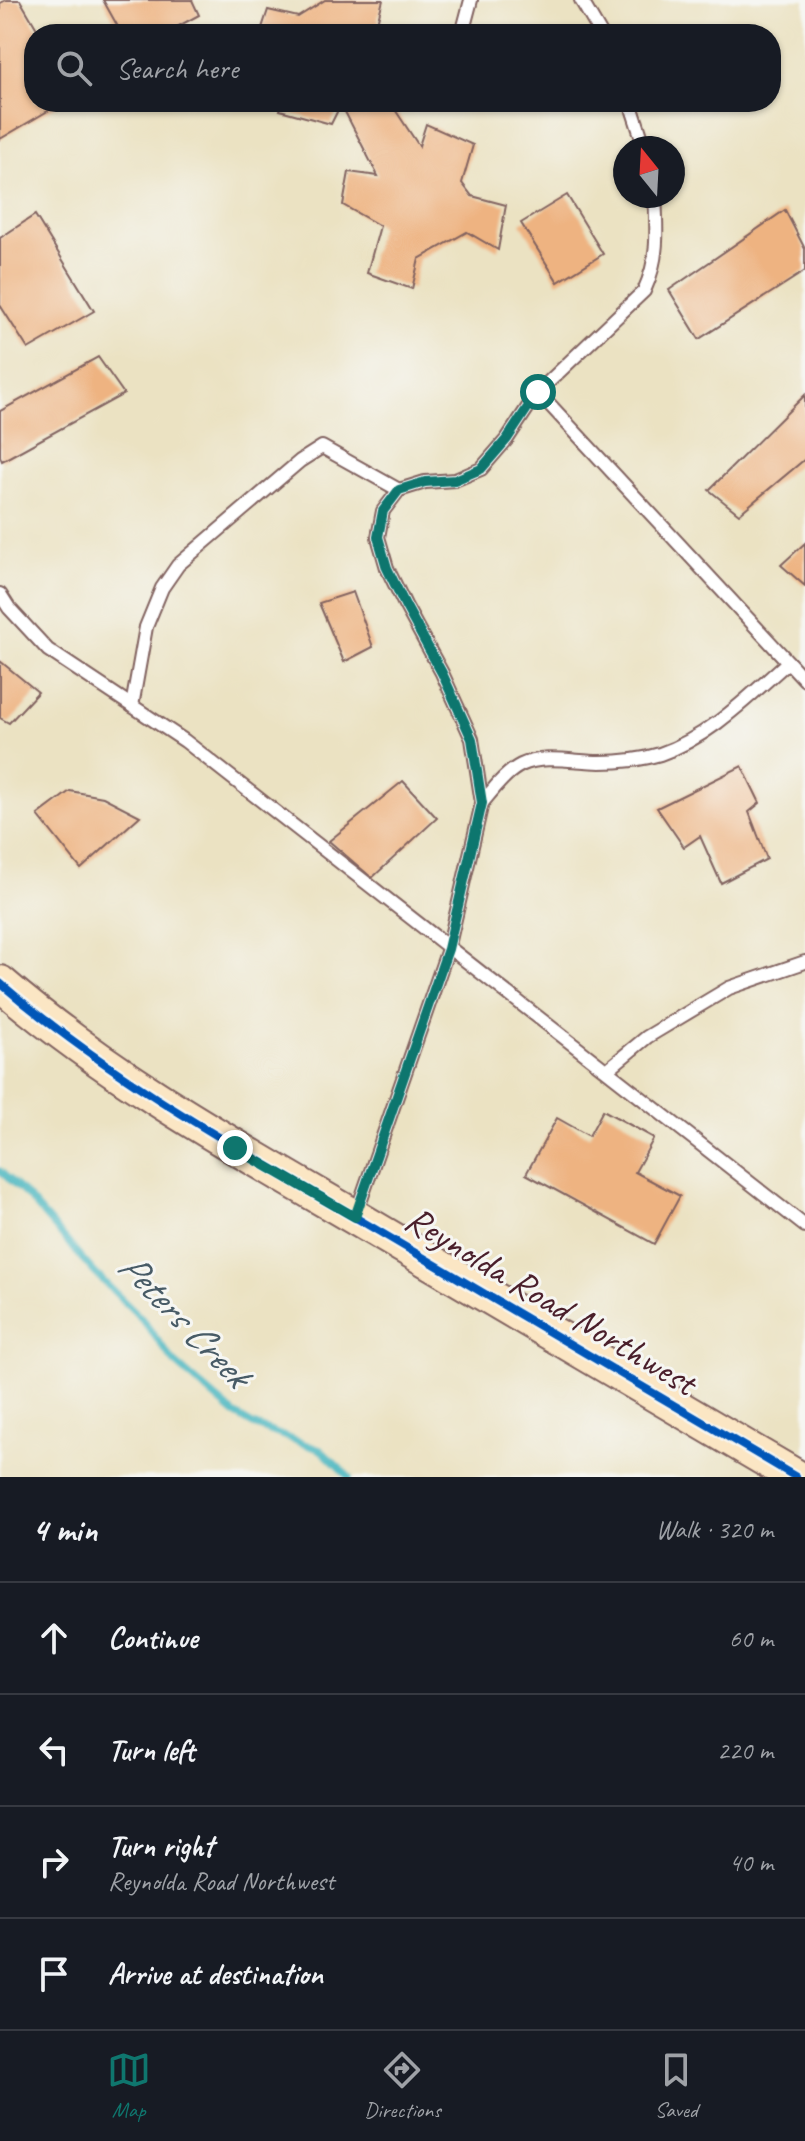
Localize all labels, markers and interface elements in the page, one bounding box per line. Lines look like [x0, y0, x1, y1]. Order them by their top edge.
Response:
search box [24, 24, 781, 112]
icon: search [52, 46, 96, 90]
text: Search here [116, 49, 238, 87]
north arrow [613, 136, 685, 208]
route start [520, 374, 556, 410]
route end [217, 1130, 253, 1166]
street label: Reynolda Road Northwest [397, 1195, 708, 1408]
water label: Peters Creek [108, 1242, 265, 1402]
text: 4 min [32, 1508, 97, 1551]
text: Walk · 320 m [656, 1513, 773, 1546]
icon: ahead [32, 1616, 76, 1660]
text: Continue [108, 1619, 198, 1657]
text: 60 m [729, 1622, 773, 1655]
icon: left [32, 1728, 76, 1772]
text: Turn left [108, 1731, 195, 1769]
text: 220 m [717, 1734, 773, 1767]
text: Turn right [108, 1827, 213, 1865]
icon: right [32, 1840, 76, 1884]
text: 40 m [729, 1846, 773, 1879]
text: Reynolda Road Northwest [108, 1865, 334, 1898]
icon: arrive [32, 1952, 76, 1996]
text: Arrive at destination [108, 1955, 323, 1993]
tab: Map [107, 2048, 151, 2124]
tab: Directions [364, 2048, 441, 2124]
tab: Saved [654, 2048, 698, 2124]

